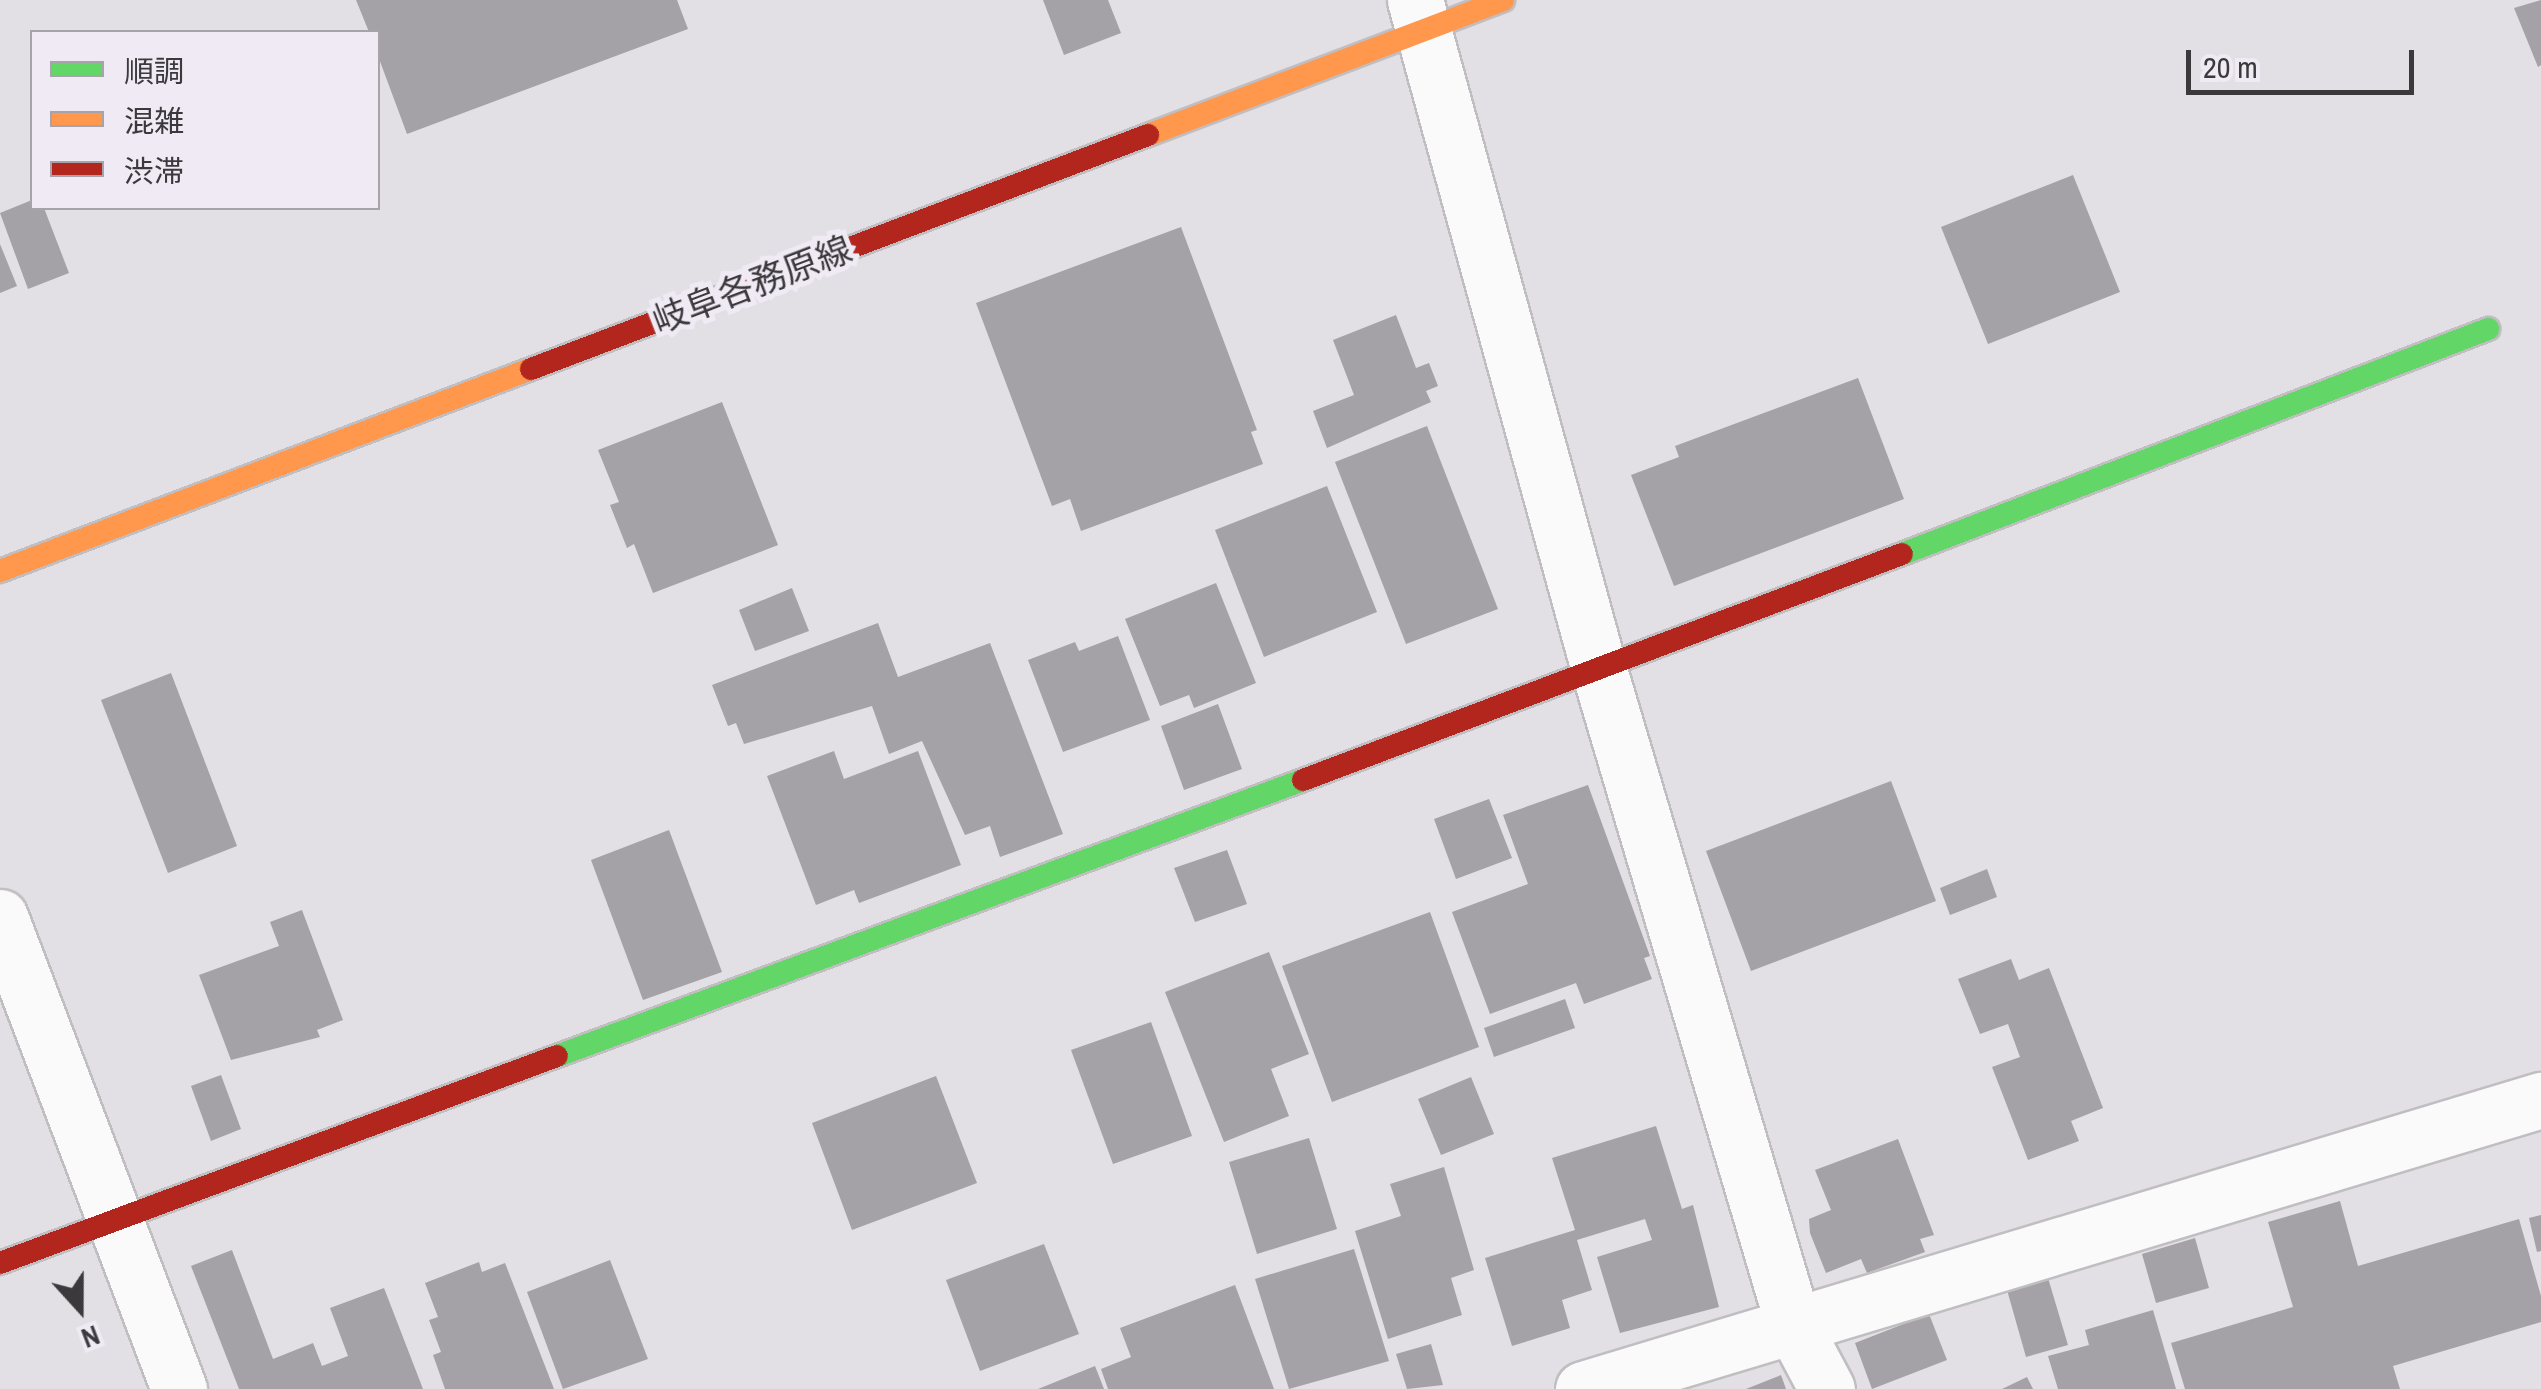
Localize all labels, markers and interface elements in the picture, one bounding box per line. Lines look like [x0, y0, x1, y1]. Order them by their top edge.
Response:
legend [30, 30, 380, 210]
scale bar [2191, 30, 2418, 92]
text: 20 m [2203, 47, 2258, 87]
text: 順調 [124, 51, 184, 91]
text: 混雑 [124, 101, 184, 141]
text: 渋滞 [124, 151, 184, 191]
street label: 岐阜各務原線 [646, 228, 858, 342]
north arrow [30, 1259, 130, 1359]
text: N [76, 1316, 105, 1358]

